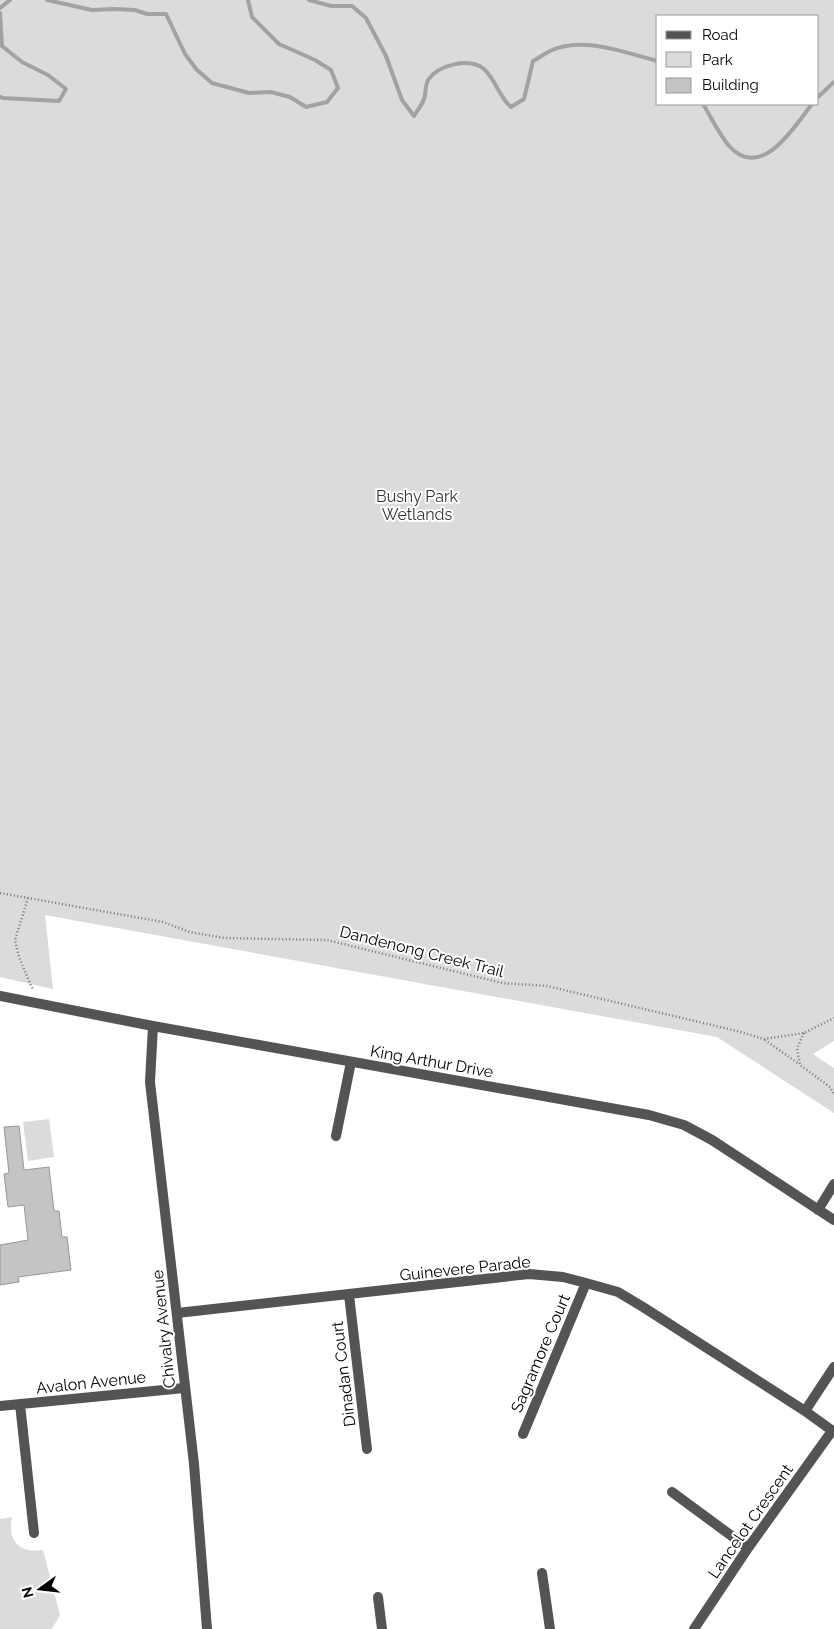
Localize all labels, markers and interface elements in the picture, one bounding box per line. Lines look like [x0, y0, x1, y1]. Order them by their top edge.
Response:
legend [656, 15, 819, 105]
text: Road [702, 26, 738, 44]
text: Park [702, 51, 733, 69]
text: Building [702, 76, 759, 94]
park label: Bushy Park Wetlands [376, 487, 459, 524]
street label: Dandenong Creek Trail [338, 922, 507, 981]
street label: King Arthur Drive [369, 1041, 495, 1082]
street label: Guinevere Parade [399, 1252, 532, 1285]
street label: Chivalry Avenue [148, 1269, 179, 1389]
street label: Sagramore Court [507, 1291, 574, 1415]
street label: Dinadan Court [328, 1320, 359, 1428]
street label: Avalon Avenue [35, 1367, 147, 1398]
street label: Lancelot Crescent [704, 1460, 797, 1582]
north arrow [15, 1564, 65, 1614]
text: N [18, 1585, 37, 1600]

